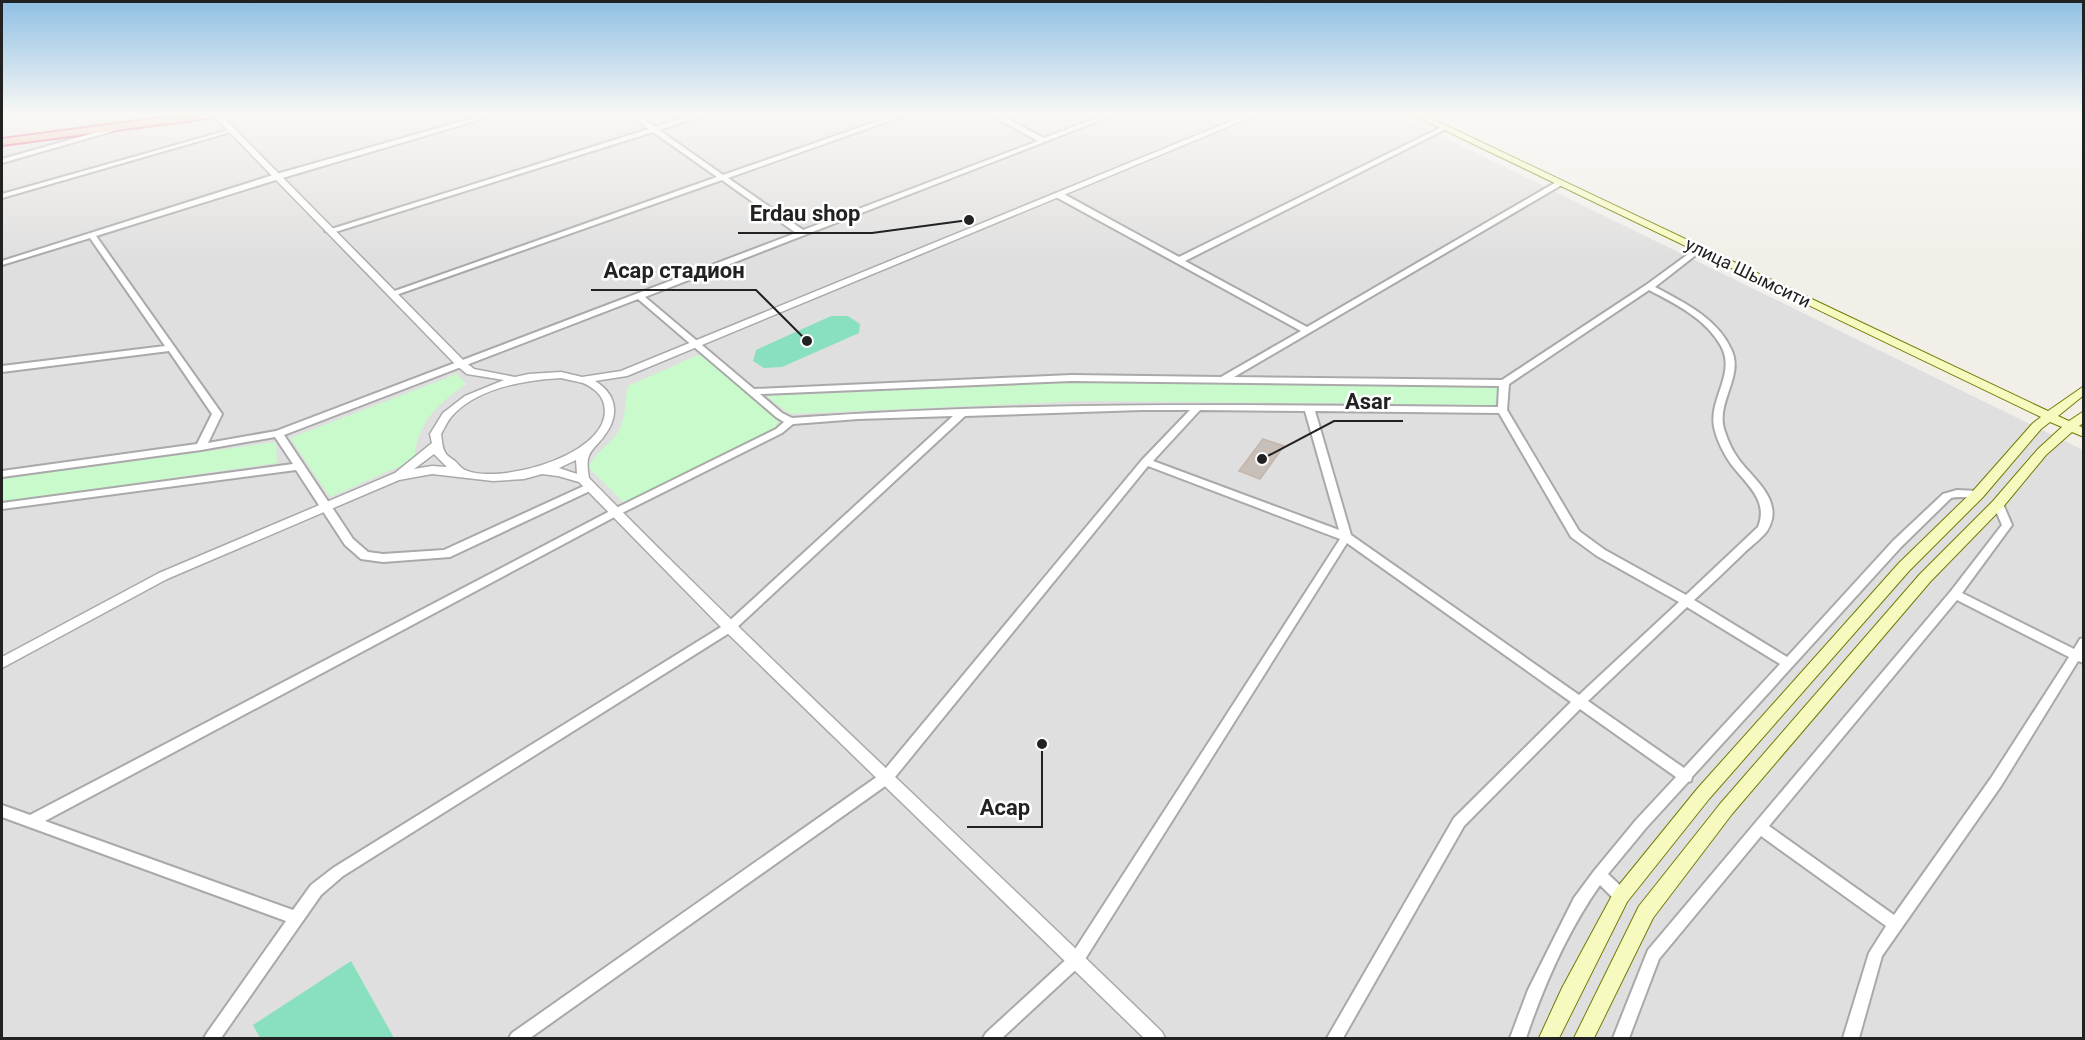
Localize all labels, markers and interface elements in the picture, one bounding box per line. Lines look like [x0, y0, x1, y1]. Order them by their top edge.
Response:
callout: Erdau shop [738, 193, 872, 233]
text: Erdau shop [750, 201, 860, 226]
street label: улица Шымсити [1682, 233, 1814, 312]
callout: Асар стадион [591, 250, 756, 290]
text: Асар стадион [603, 258, 745, 283]
callout: Asar [1334, 381, 1403, 421]
text: Asar [1345, 389, 1391, 414]
callout: Асар [967, 787, 1042, 827]
text: Асар [980, 795, 1030, 820]

